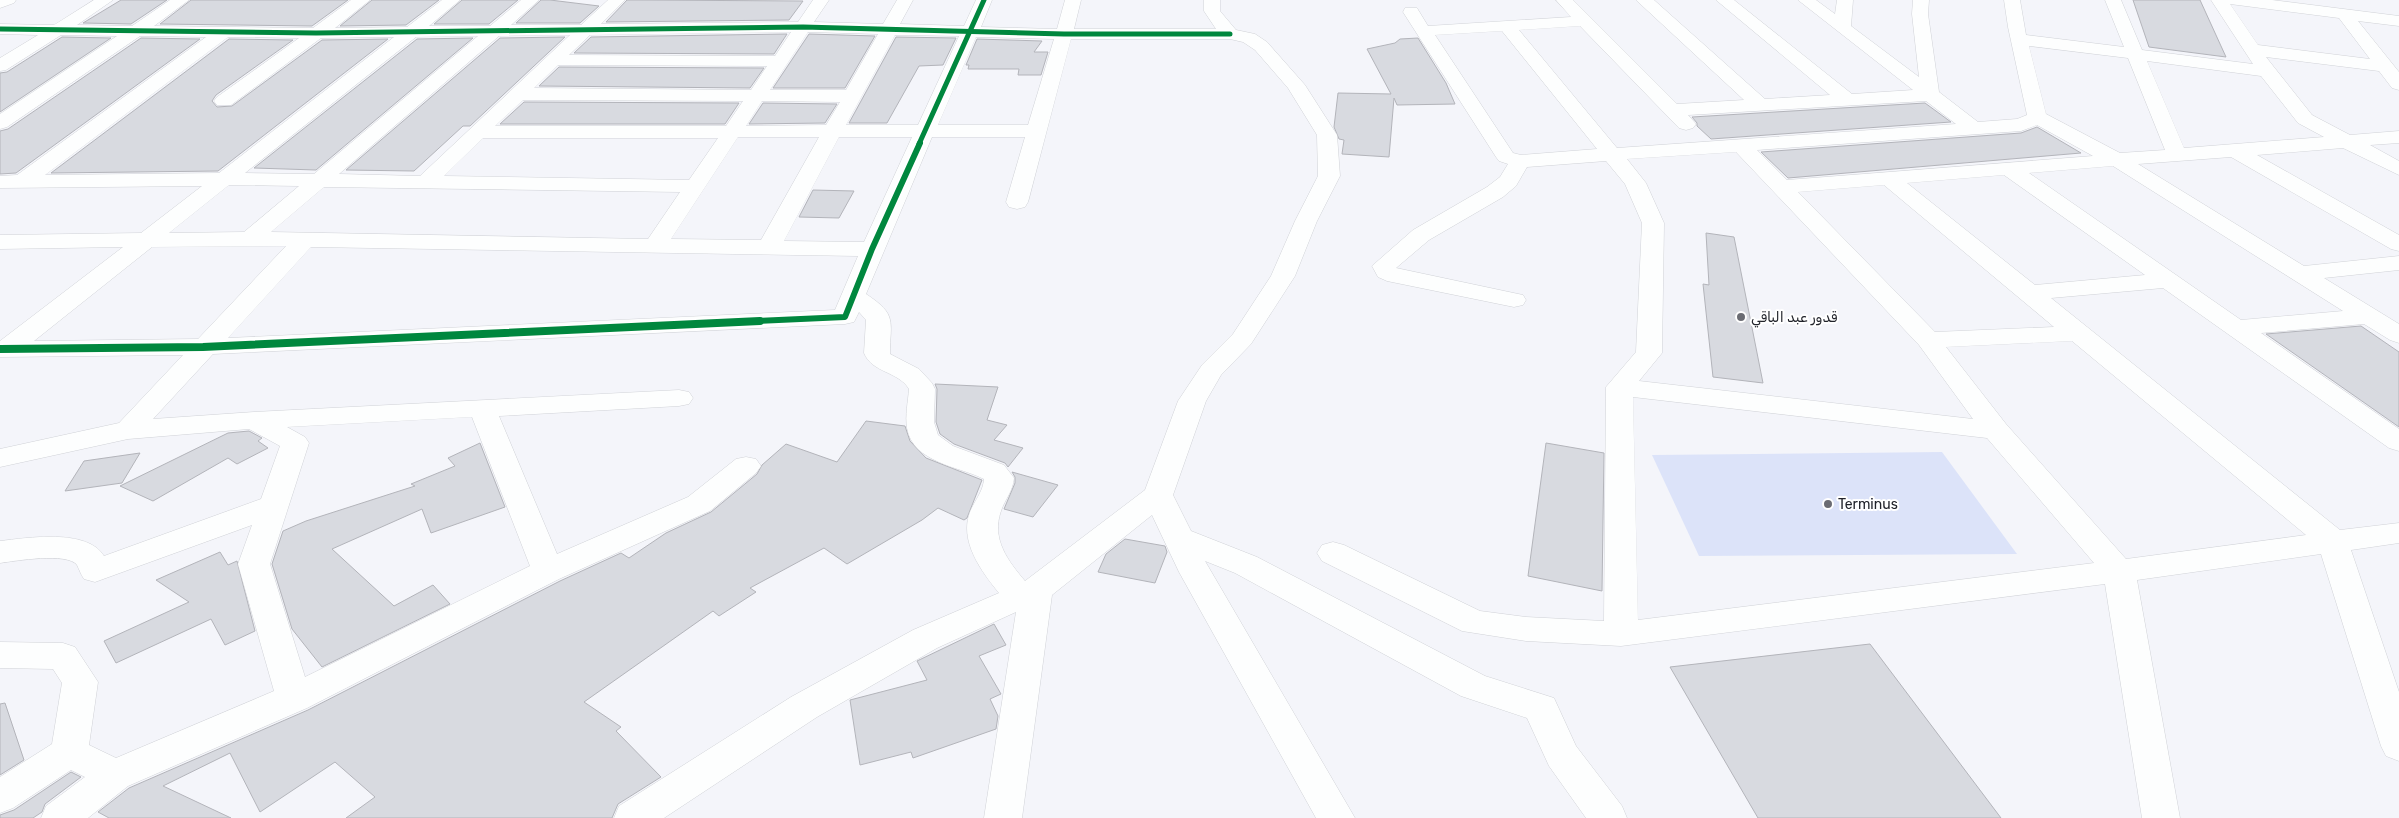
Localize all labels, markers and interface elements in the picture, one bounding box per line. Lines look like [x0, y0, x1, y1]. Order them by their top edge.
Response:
place label: قدور عبد الباقي [1751, 309, 1838, 328]
marker: قدور عبد الباقي [1735, 311, 1747, 323]
place label: Terminus [1838, 496, 1898, 513]
marker: Terminus [1822, 498, 1834, 510]

